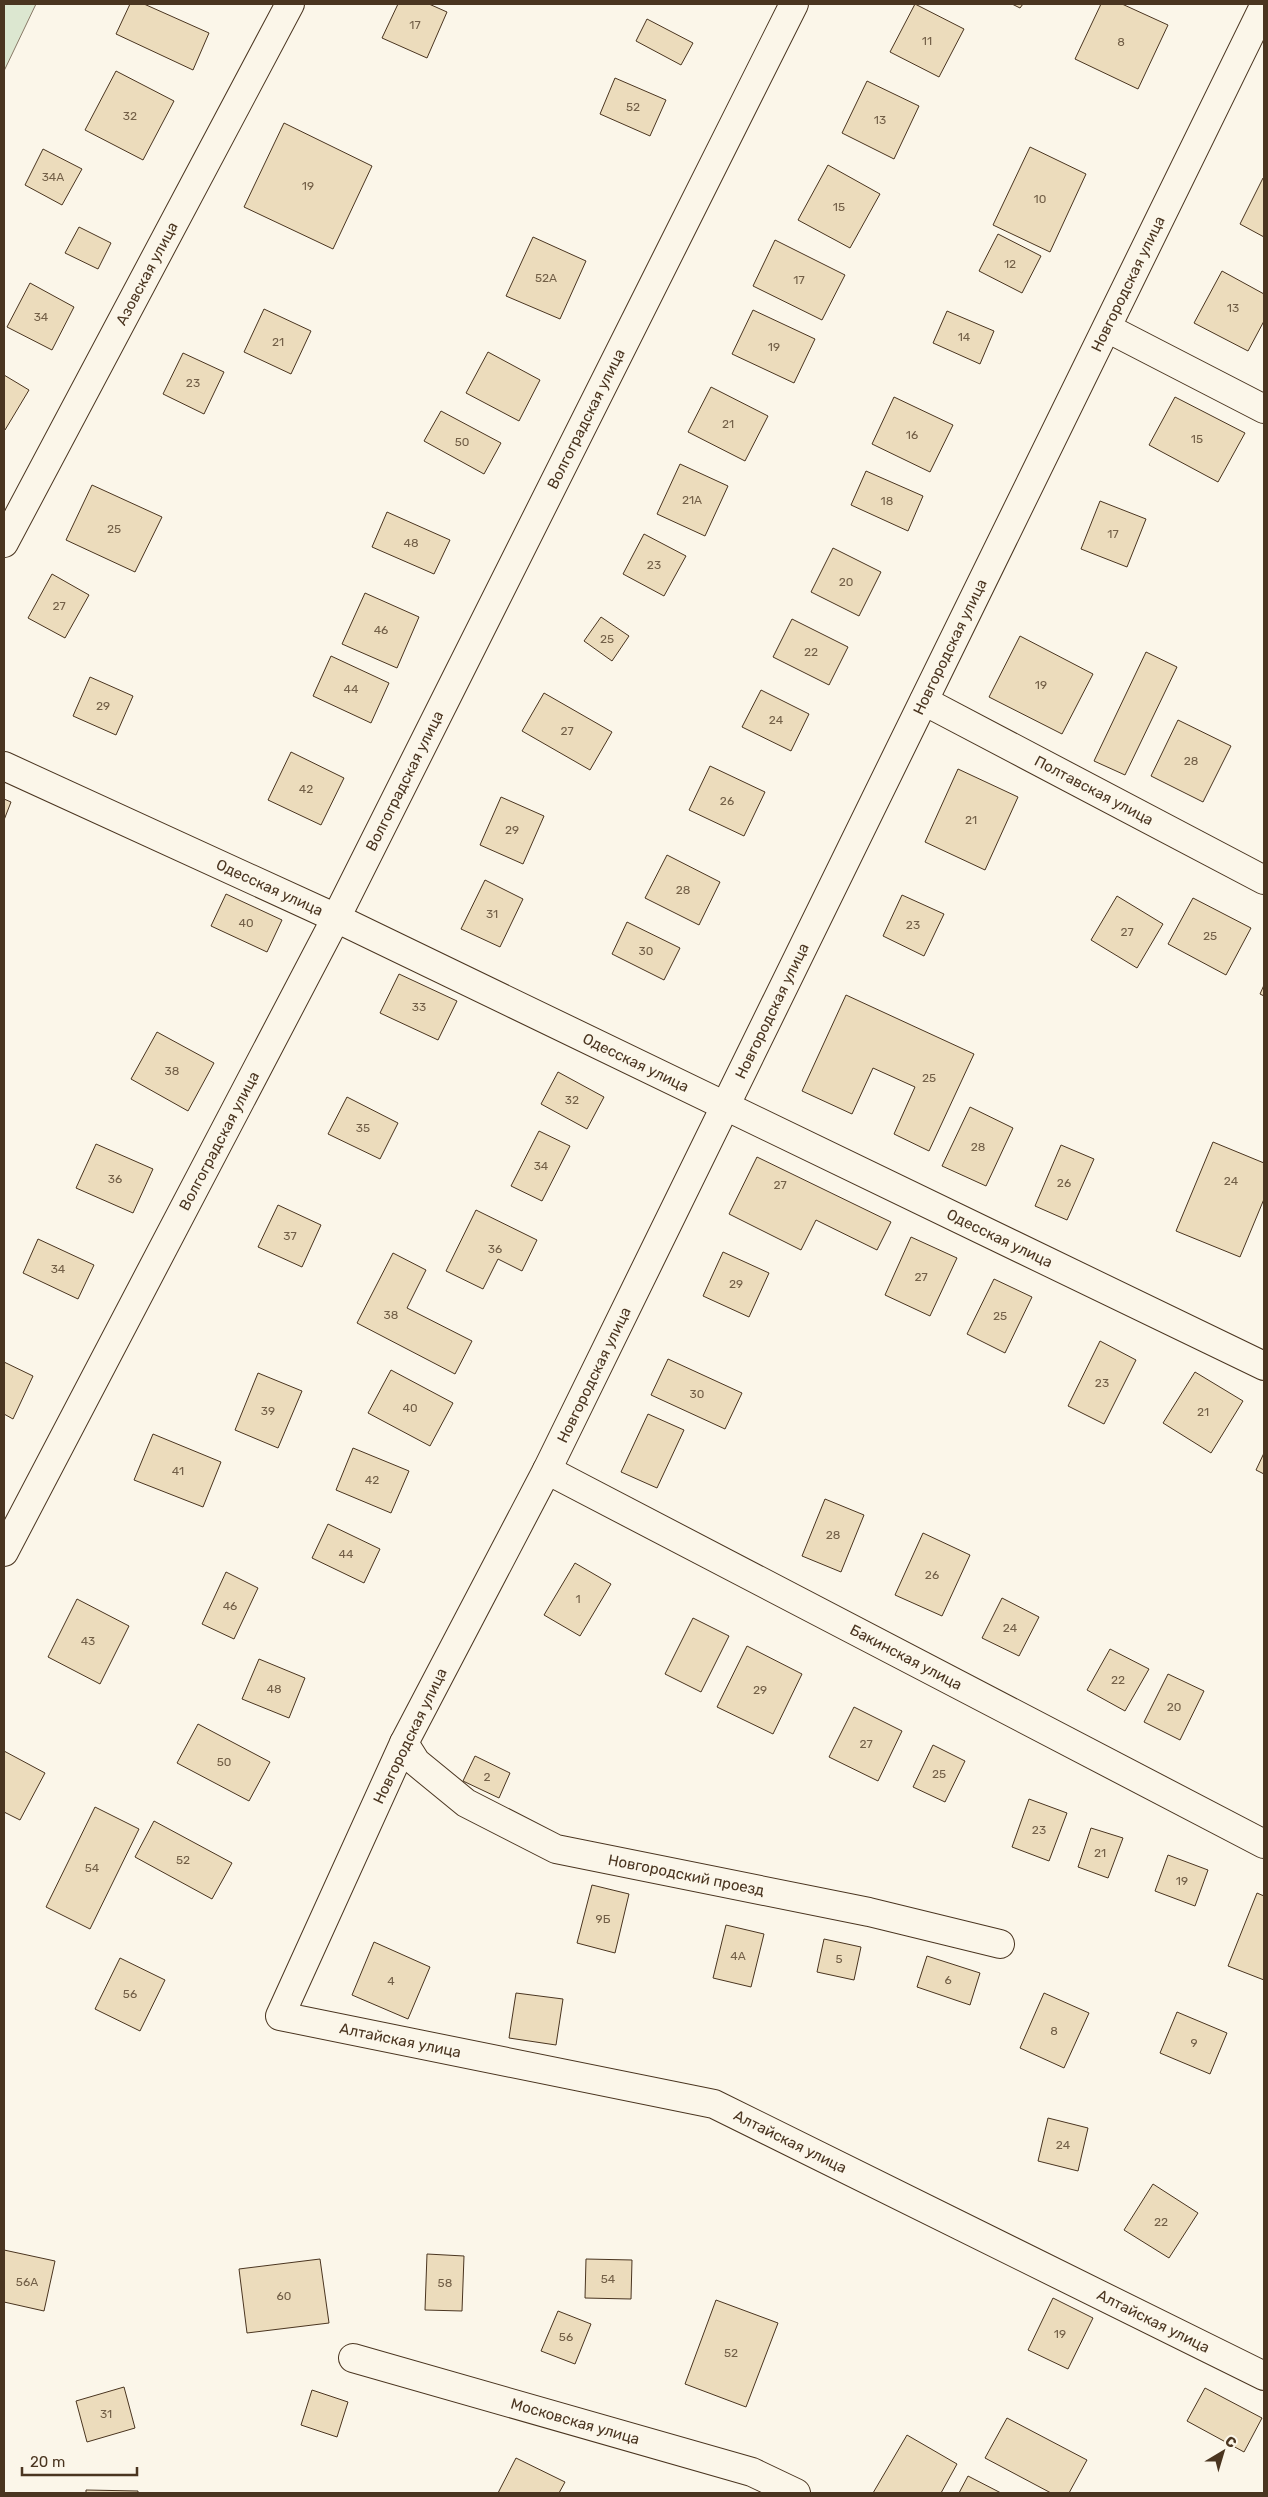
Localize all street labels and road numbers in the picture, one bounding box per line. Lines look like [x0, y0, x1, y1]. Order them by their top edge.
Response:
street label: Новгородская улица [1087, 213, 1169, 355]
street label: Азовская улица [112, 219, 182, 328]
street label: Волгоградская улица [543, 346, 629, 492]
street label: Новгородская улица [909, 576, 991, 718]
street label: Волгоградская улица [362, 708, 447, 854]
street label: Полтавская улица [1031, 752, 1156, 829]
street label: Одесская улица [213, 855, 326, 920]
street label: Новгородская улица [731, 940, 813, 1082]
street label: Одесская улица [580, 1029, 692, 1096]
street label: Волгоградская улица [175, 1068, 263, 1214]
street label: Одесская улица [944, 1205, 1056, 1272]
street label: Новгородская улица [553, 1304, 635, 1446]
street label: Бакинская улица [847, 1621, 965, 1694]
street label: Новгородская улица [369, 1665, 451, 1807]
street label: Новгородский проезд [606, 1851, 766, 1900]
street label: Алтайская улица [338, 2019, 463, 2062]
street label: Алтайская улица [731, 2106, 850, 2177]
street label: Алтайская улица [1094, 2286, 1213, 2357]
street label: Московская улица [509, 2395, 642, 2448]

